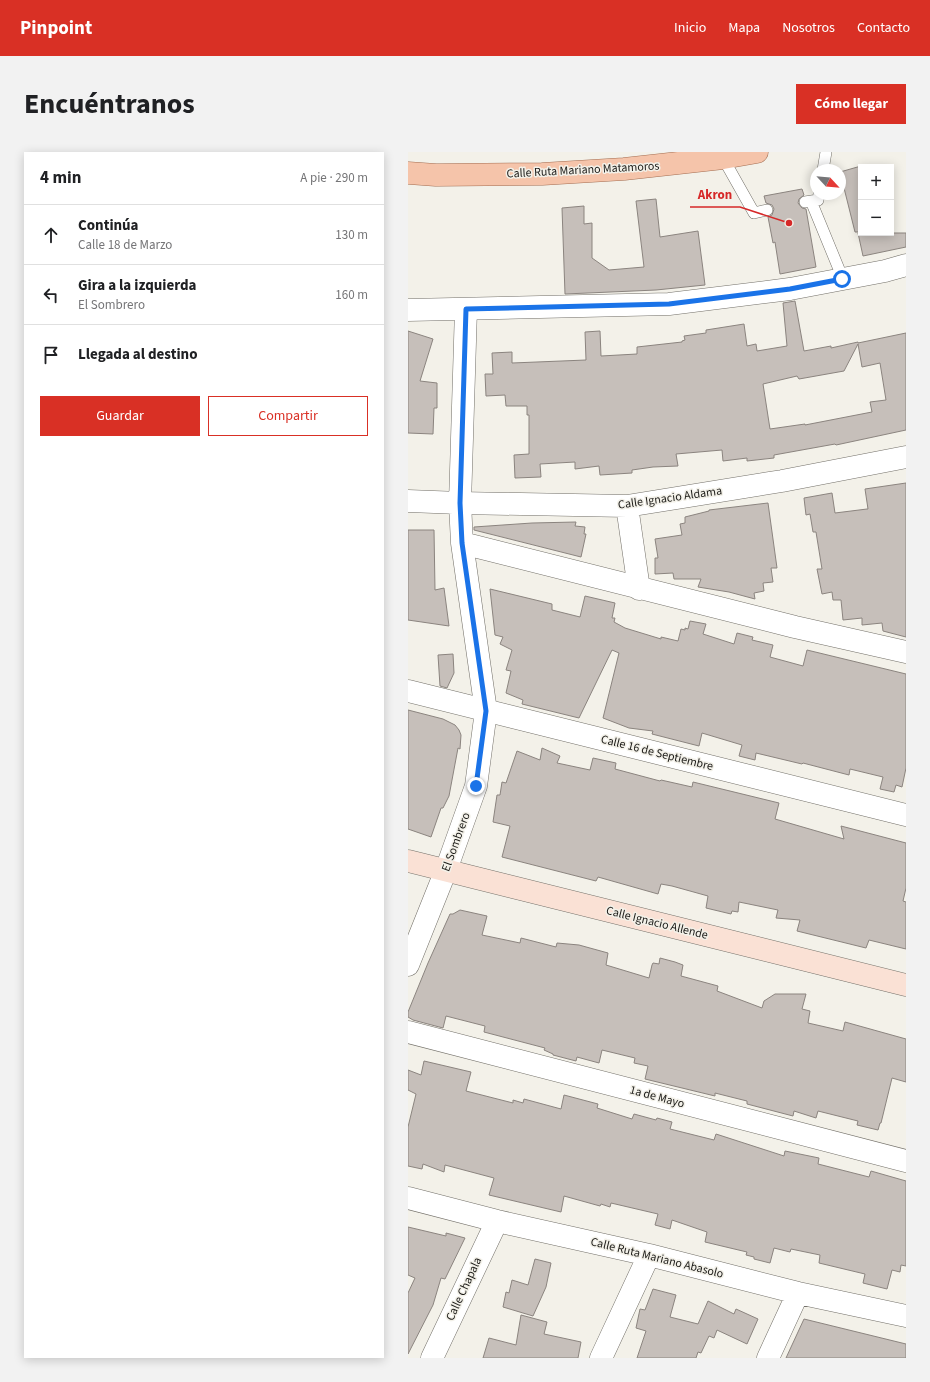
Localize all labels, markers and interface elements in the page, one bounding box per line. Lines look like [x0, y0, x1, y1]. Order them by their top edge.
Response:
text: Pinpoint [20, 15, 92, 42]
text: Inicio [674, 18, 706, 38]
text: Mapa [728, 18, 760, 38]
text: Nosotros [782, 18, 835, 38]
text: Contacto [857, 18, 910, 38]
text: Encuéntranos [24, 84, 195, 124]
button: Cómo llegar [796, 84, 906, 124]
street label: Calle Ruta Mariano Matamoros [506, 158, 660, 182]
north arrow [810, 164, 846, 200]
map controls [858, 164, 894, 236]
button: + [858, 164, 894, 200]
text: 4 min [40, 166, 81, 190]
text: A pie · 290 m [300, 169, 368, 187]
callout: Akron [690, 182, 740, 207]
text: Akron [697, 186, 732, 204]
button: − [858, 200, 894, 236]
text: Continúa [78, 215, 139, 236]
icon: ahead [40, 224, 62, 246]
text: 130 m [335, 226, 368, 244]
text: Calle 18 de Marzo [78, 236, 172, 254]
route start [833, 270, 851, 288]
text: Gira a la izquierda [78, 275, 197, 296]
icon: left [40, 284, 62, 306]
text: 160 m [335, 286, 368, 304]
text: El Sombrero [78, 296, 145, 314]
icon: arrive [40, 344, 62, 366]
text: Llegada al destino [78, 344, 198, 365]
button: Guardar [40, 396, 200, 436]
button: Compartir [208, 396, 368, 436]
street label: Calle Ignacio Aldama [617, 482, 723, 514]
street label: Calle 16 de Septiembre [599, 731, 715, 775]
route end [467, 777, 485, 795]
street label: El Sombrero [437, 810, 475, 874]
street label: Calle Ignacio Allende [604, 902, 710, 944]
street label: 1a de Mayo [628, 1082, 686, 1112]
street label: Calle Ruta Mariano Abasolo [589, 1233, 725, 1283]
street label: Calle Chapala [442, 1254, 486, 1324]

